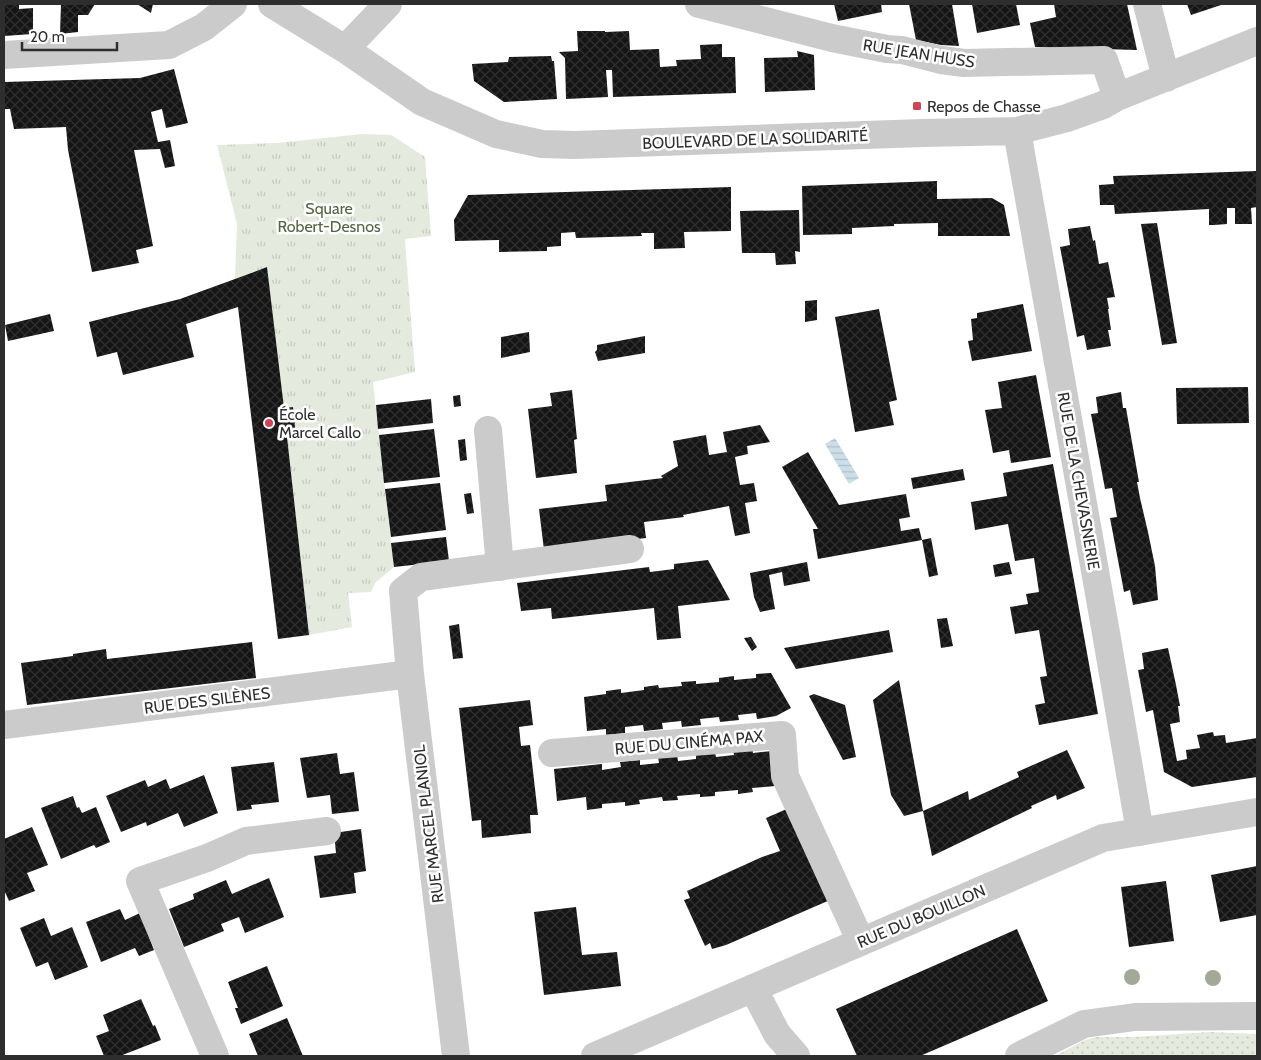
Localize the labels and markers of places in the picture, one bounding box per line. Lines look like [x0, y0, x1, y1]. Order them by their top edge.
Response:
place label: Repos de Chasse [927, 97, 1041, 116]
marker: Repos de Chasse [911, 100, 923, 112]
place label: École Marcel Callo [279, 405, 361, 442]
marker: École Marcel Callo [263, 417, 275, 429]

